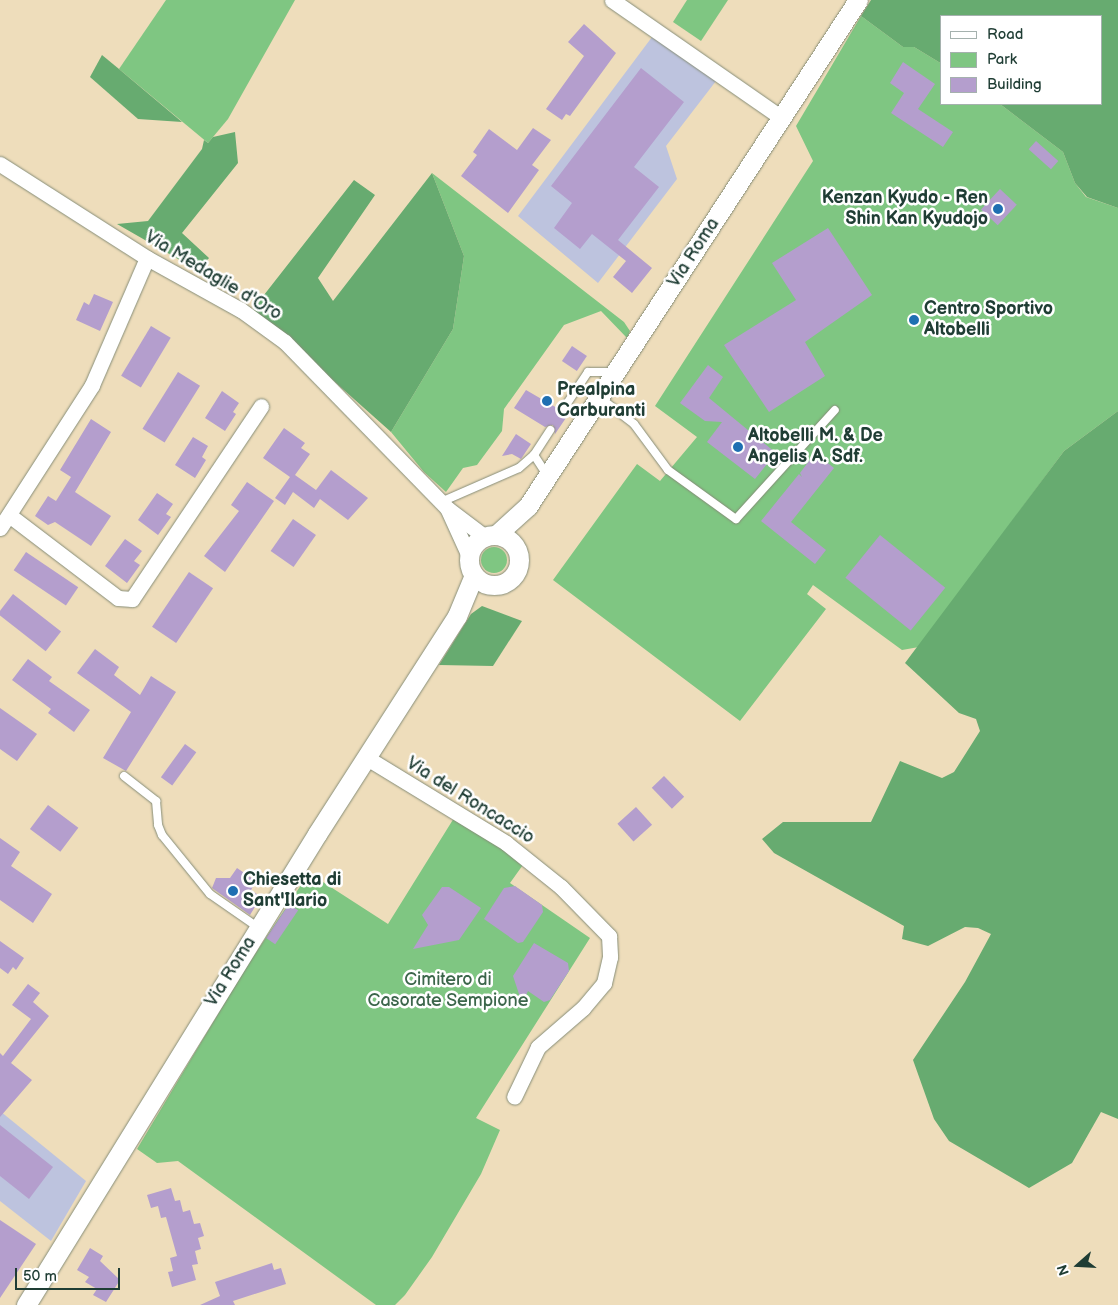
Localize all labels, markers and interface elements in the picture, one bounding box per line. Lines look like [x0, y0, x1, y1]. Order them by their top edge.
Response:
legend [940, 15, 1103, 105]
text: Road [987, 25, 1023, 44]
text: Park [987, 50, 1017, 69]
text: Building [987, 75, 1042, 94]
place label: Kenzan Kyudo - Ren Shin Kan Kyudojo [822, 188, 988, 230]
marker: Kenzan Kyudo - Ren Shin Kan Kyudojo [992, 203, 1004, 215]
street label: Via Roma [664, 214, 724, 292]
street label: Via Medaglie d'Oro [141, 227, 285, 325]
place label: Centro Sportivo Altobelli [924, 299, 1053, 342]
marker: Centro Sportivo Altobelli [908, 314, 920, 326]
place label: Prealpina Carburanti [557, 380, 646, 422]
marker: Prealpina Carburanti [541, 395, 553, 407]
place label: Altobelli M. & De Angelis A. Sdf. [748, 426, 883, 468]
marker: Altobelli M. & De Angelis A. Sdf. [732, 441, 744, 453]
street label: Via del Roncaccio [402, 753, 538, 849]
place label: Chiesetta di Sant'Ilario [243, 870, 341, 912]
marker: Chiesetta di Sant'Ilario [227, 885, 239, 897]
street label: Via Roma [201, 933, 261, 1011]
park label: Cimitero di Casorate Sempione [367, 970, 529, 1012]
north arrow [1053, 1240, 1103, 1290]
scale bar [18, 1258, 122, 1290]
text: N [1054, 1262, 1073, 1278]
text: 50 m [23, 1267, 57, 1286]

